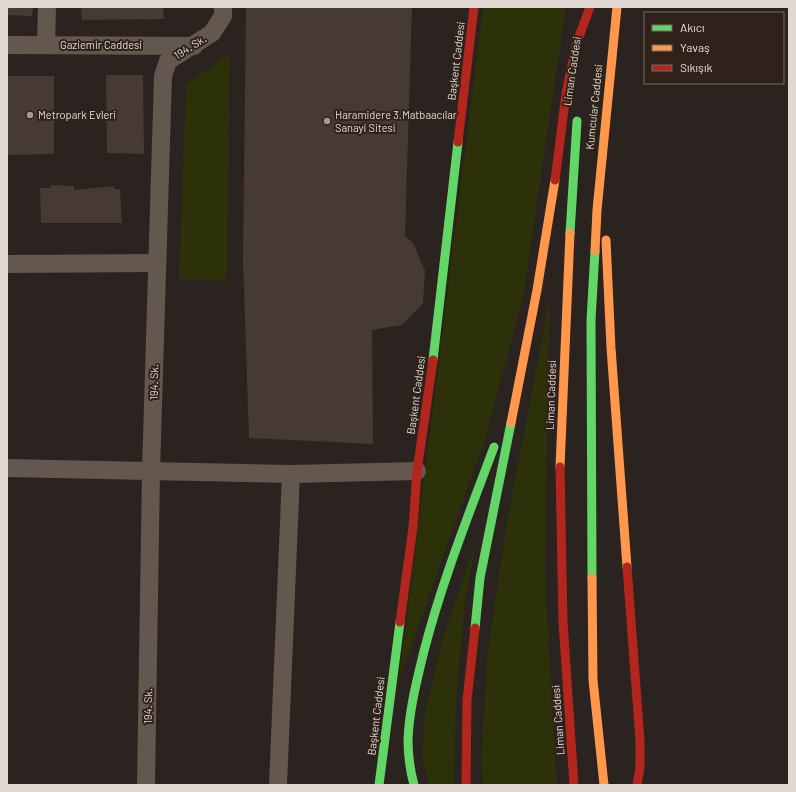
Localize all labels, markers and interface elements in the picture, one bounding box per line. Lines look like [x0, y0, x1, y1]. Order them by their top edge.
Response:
legend [644, 12, 784, 84]
text: Akıcı [680, 20, 705, 34]
street label: Başkent Caddesi [444, 21, 467, 101]
street label: 194. Sk. [171, 32, 208, 62]
street label: Liman Caddesi [560, 35, 583, 106]
street label: Gaziemir Caddesi [60, 38, 142, 51]
text: Yavaş [680, 40, 710, 54]
text: Sıkışık [680, 60, 712, 74]
street label: Kumcular Caddesi [583, 63, 604, 150]
place label: Metropark Evleri [38, 108, 116, 121]
place label: Haramidere 3.Matbaacılar Sanayi Sitesi [335, 108, 457, 134]
marker: Metropark Evleri [25, 110, 35, 120]
marker: Haramidere 3.Matbaacılar Sanayi Sitesi [322, 116, 332, 126]
street label: Başkent Caddesi [404, 355, 427, 435]
street label: Liman Caddesi [543, 360, 558, 430]
street label: 194. Sk. [147, 364, 160, 400]
street label: Başkent Caddesi [364, 676, 387, 756]
street label: Liman Caddesi [549, 684, 566, 755]
street label: 194. Sk. [141, 688, 154, 724]

